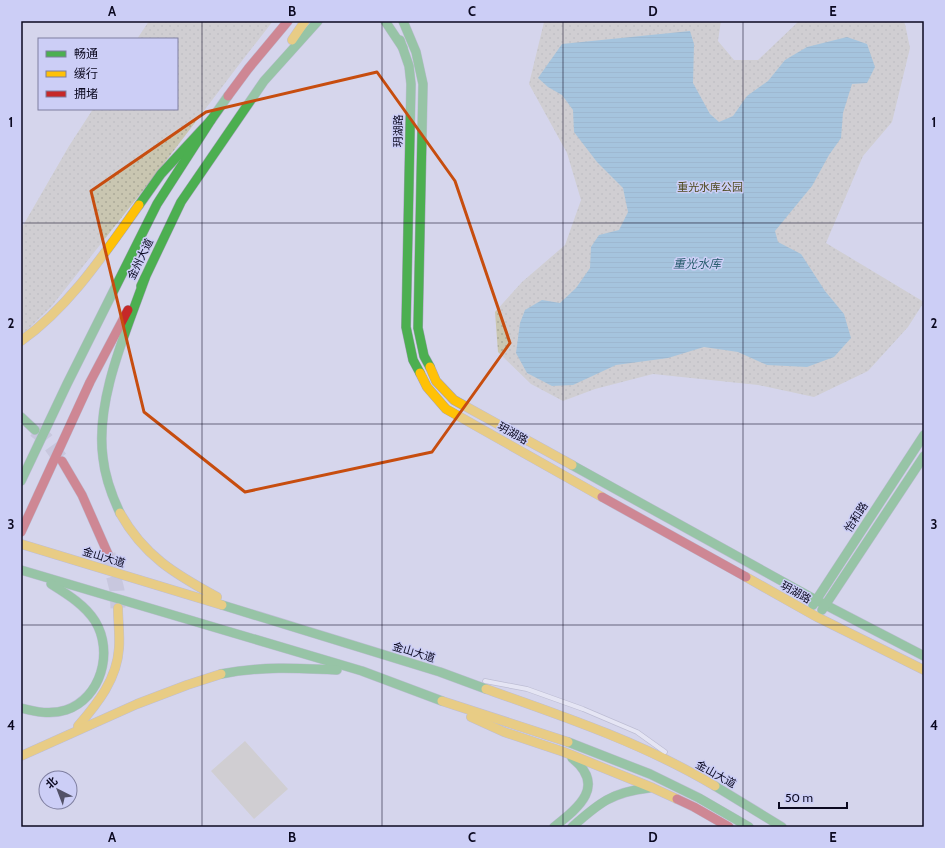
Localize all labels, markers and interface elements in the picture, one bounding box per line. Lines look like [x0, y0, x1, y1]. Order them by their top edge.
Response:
text: A [108, 3, 117, 19]
text: B [288, 3, 296, 19]
text: C [468, 3, 476, 19]
text: D [648, 3, 658, 19]
text: E [829, 3, 837, 19]
legend [38, 38, 178, 110]
text: 畅通 [74, 46, 98, 61]
text: 缓行 [74, 66, 98, 81]
text: 拥堵 [74, 86, 98, 101]
text: 1 [9, 114, 13, 130]
street label: 玥湖路 [391, 114, 405, 148]
text: 1 [932, 114, 936, 130]
park label: 重光水库公园 [677, 180, 743, 194]
street label: 金州大道 [124, 236, 156, 282]
water label: 重光水库 [673, 256, 723, 271]
text: 2 [8, 315, 15, 331]
text: 2 [931, 315, 938, 331]
street label: 玥湖路 [495, 419, 531, 447]
street label: 怡和路 [841, 499, 871, 535]
text: 3 [7, 516, 15, 532]
text: 3 [930, 516, 938, 532]
street label: 金山大道 [81, 544, 127, 570]
street label: 玥湖路 [778, 578, 814, 606]
street label: 金山大道 [391, 639, 437, 665]
text: 4 [7, 717, 15, 733]
text: 4 [930, 717, 938, 733]
street label: 金山大道 [693, 757, 739, 791]
north arrow [38, 770, 78, 810]
text: 北 [43, 774, 60, 791]
scale bar [779, 784, 847, 810]
text: 50 m [785, 790, 813, 805]
text: A [108, 829, 117, 845]
text: B [288, 829, 296, 845]
text: C [468, 829, 476, 845]
text: D [648, 829, 658, 845]
text: E [829, 829, 837, 845]

